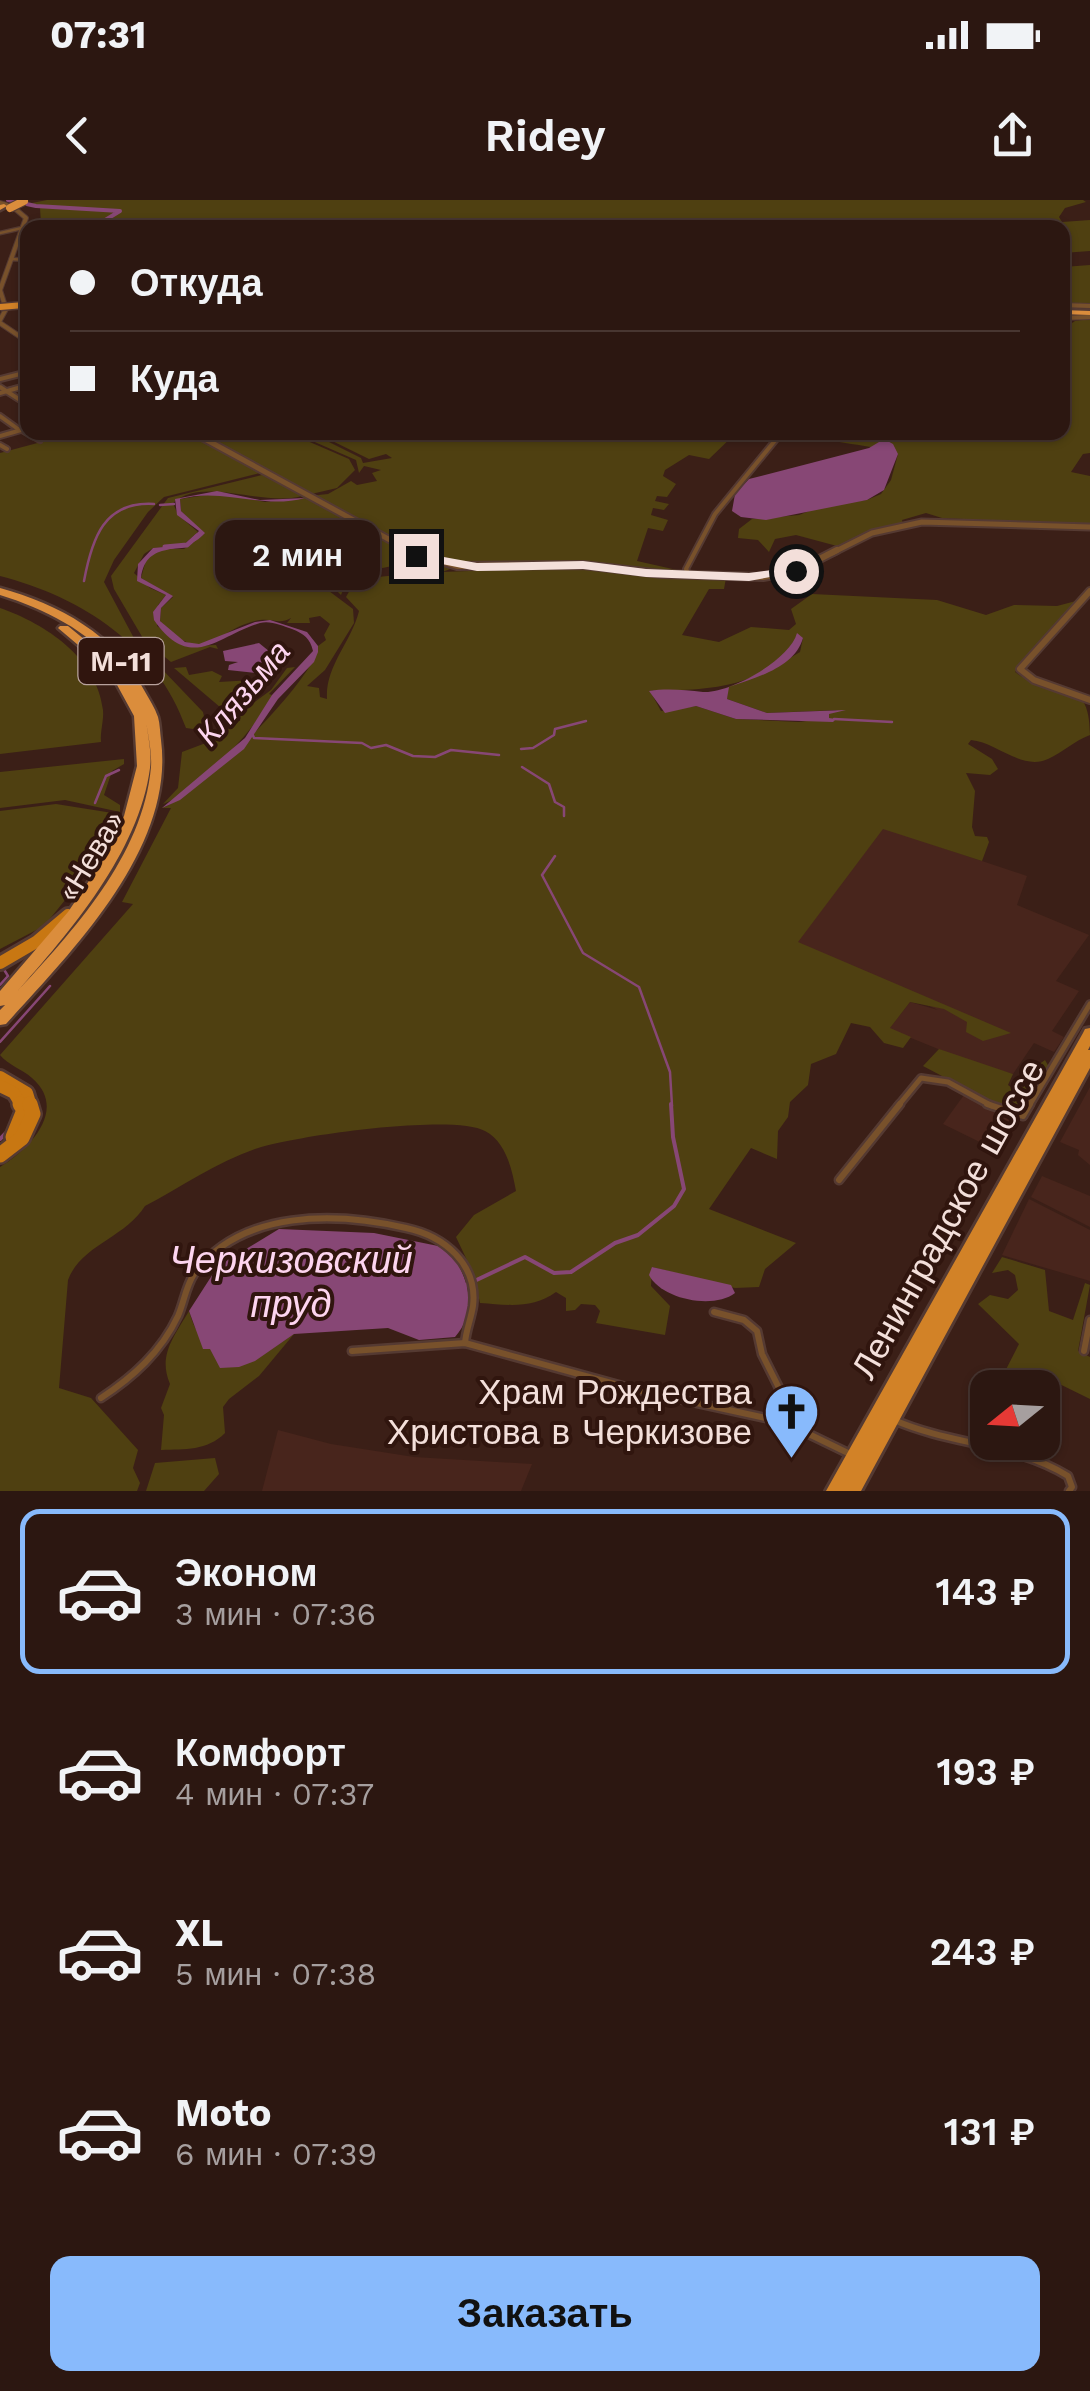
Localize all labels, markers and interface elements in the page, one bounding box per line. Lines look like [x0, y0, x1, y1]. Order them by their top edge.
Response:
text: 07:31 [50, 13, 146, 57]
icon: back [50, 108, 105, 163]
icon: share [985, 108, 1040, 163]
text: Ridey [484, 109, 606, 162]
text: Откуда [130, 261, 263, 305]
text: Куда [130, 357, 219, 401]
callout: 2 мин [216, 521, 381, 591]
route end [394, 534, 439, 579]
text: 2 мин [252, 536, 343, 574]
route start [774, 549, 819, 594]
water label: Клязьма [188, 633, 298, 753]
road number: М-11 [78, 638, 164, 684]
street label: «Нева» [50, 804, 131, 908]
street label: Ленинградское шоссе [843, 1052, 1053, 1386]
water label: Черкизовский пруд [169, 1238, 413, 1326]
north arrow [970, 1370, 1060, 1460]
map controls [970, 1370, 1060, 1460]
place label: Храм Рождества Христова в Черкизове [387, 1371, 753, 1453]
church icon: Храм Рождества Христова в Черкизове [761, 1382, 821, 1461]
icon: car [55, 1547, 145, 1637]
text: Эконом [175, 1551, 318, 1595]
text: 143 ₽ [936, 1570, 1035, 1614]
text: 3 мин · 07:36 [175, 1595, 376, 1633]
icon: car [55, 1727, 145, 1817]
text: Комфорт [175, 1731, 346, 1775]
text: 193 ₽ [937, 1750, 1035, 1794]
text: 4 мин · 07:37 [175, 1775, 374, 1813]
icon: car [55, 1907, 145, 1997]
text: XL [175, 1911, 223, 1955]
text: 243 ₽ [930, 1930, 1035, 1974]
text: 5 мин · 07:38 [175, 1955, 376, 1993]
icon: car [55, 2087, 145, 2177]
text: Moto [175, 2091, 271, 2135]
text: 131 ₽ [944, 2110, 1035, 2154]
text: 6 мин · 07:39 [175, 2135, 377, 2173]
button: Заказать [50, 2256, 1040, 2371]

